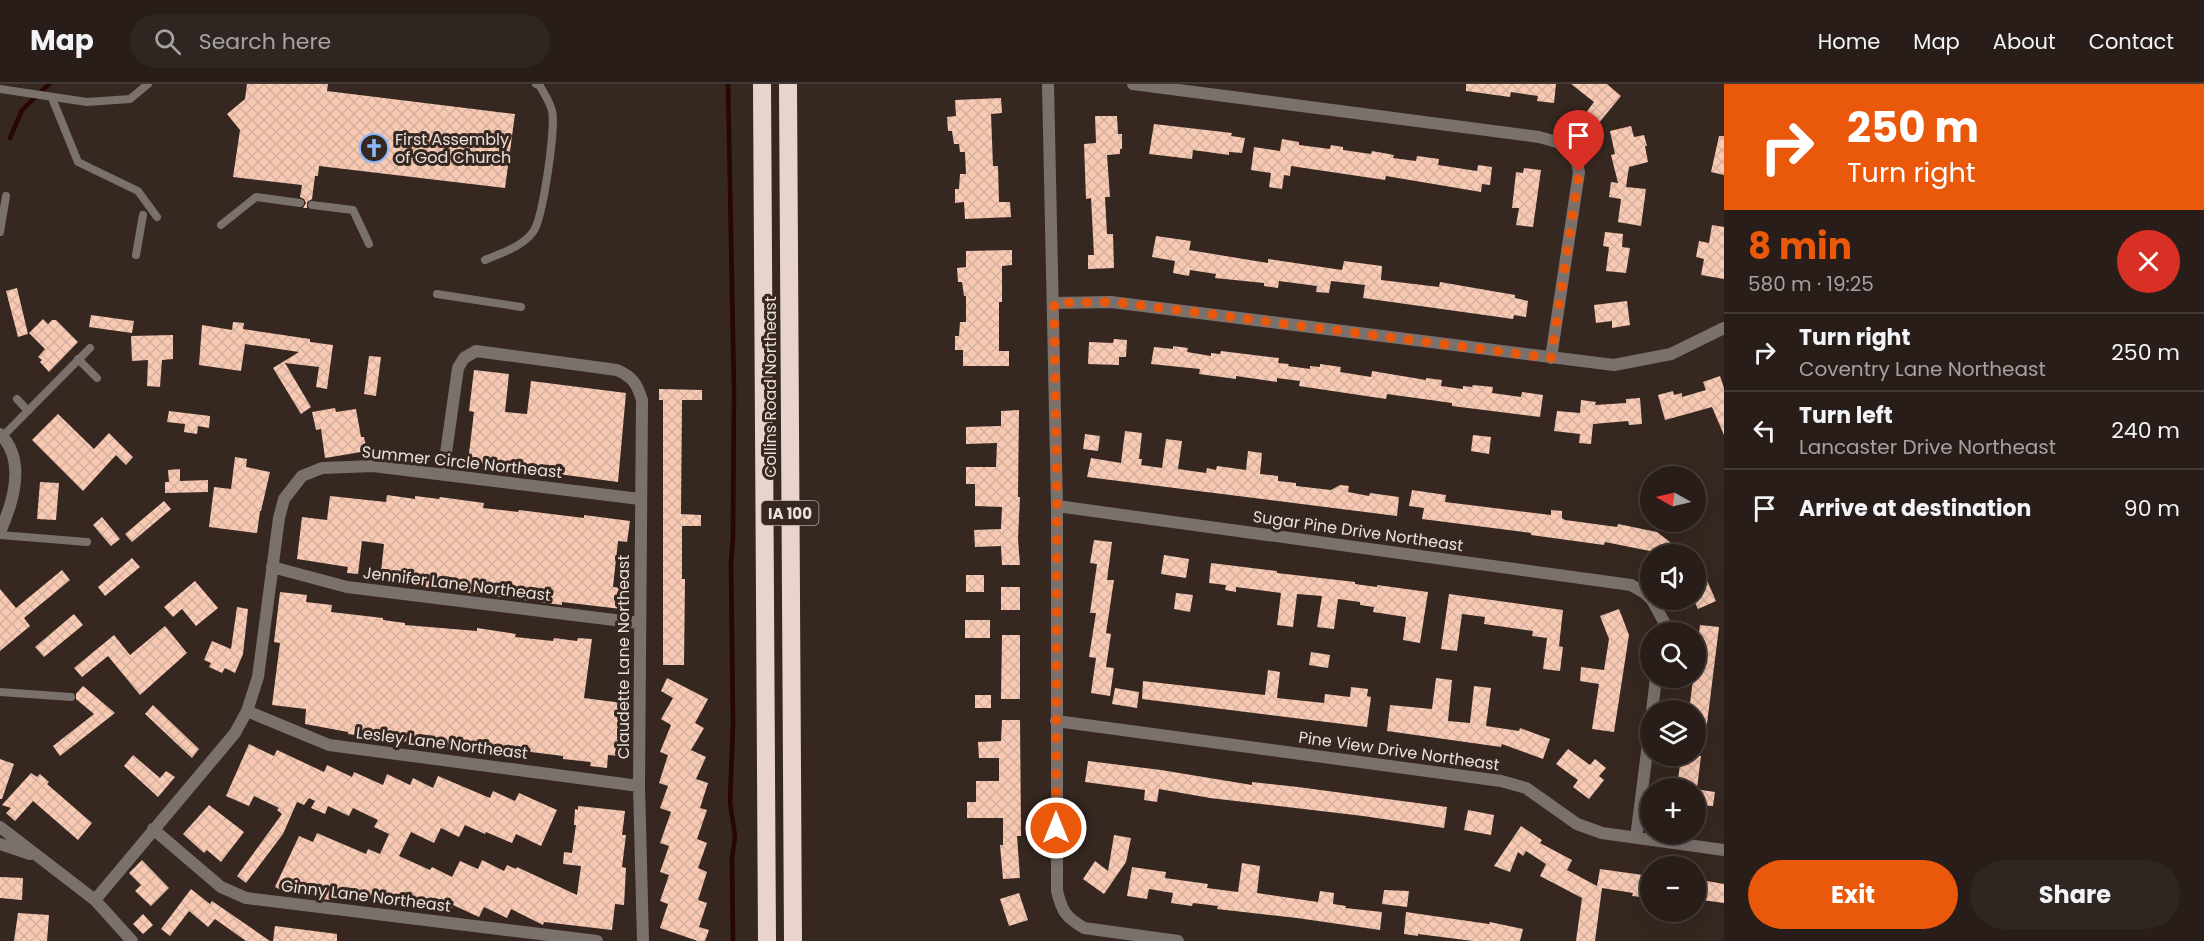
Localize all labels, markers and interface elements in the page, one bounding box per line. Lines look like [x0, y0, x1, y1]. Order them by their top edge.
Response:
search box [130, 14, 550, 68]
text: Map [30, 21, 94, 60]
icon: search [151, 25, 184, 58]
text: Search here [199, 26, 331, 57]
text: Home [1818, 27, 1880, 56]
text: Map [1913, 27, 1960, 56]
text: About [1993, 27, 2056, 56]
text: Contact [2089, 27, 2174, 56]
text: 250 m [1847, 98, 1979, 157]
icon: right [1748, 108, 1826, 186]
pin [1553, 110, 1604, 172]
icon: arrive [1562, 119, 1595, 152]
place label: First Assembly of God Church [395, 128, 511, 169]
church icon: First Assembly of God Church [358, 132, 390, 164]
text: Turn right [1847, 154, 1976, 191]
text: 8 min [1748, 221, 1852, 272]
button: close [2117, 230, 2180, 293]
text: 580 m · 19:25 [1748, 270, 1874, 298]
street label: Collins Road Northeast [759, 296, 782, 478]
text: Turn right [1799, 322, 1910, 353]
icon: right [1748, 336, 1781, 369]
text: 250 m [2111, 337, 2180, 368]
text: Coventry Lane Northeast [1799, 355, 2046, 383]
text: Turn left [1799, 400, 1893, 431]
icon: left [1748, 414, 1781, 447]
text: 240 m [2111, 415, 2180, 446]
text: Lancaster Drive Northeast [1799, 433, 2056, 461]
street label: Summer Circle Northeast [361, 440, 563, 484]
north arrow [1640, 466, 1706, 532]
map controls [1640, 466, 1706, 922]
icon: arrive [1748, 492, 1781, 525]
text: Arrive at destination [1799, 493, 2031, 524]
text: 90 m [2124, 493, 2180, 524]
road number: IA 100 [762, 501, 818, 525]
street label: Sugar Pine Drive Northeast [1251, 505, 1465, 557]
button: sound [1640, 544, 1706, 610]
street label: Claudette Lane Northeast [612, 555, 635, 759]
street label: Jennifer Lane Northeast [362, 561, 552, 607]
button: search [1640, 622, 1706, 688]
button: layers [1640, 700, 1706, 766]
street label: Lesley Lane Northeast [355, 721, 529, 765]
street label: Pine View Drive Northeast [1297, 726, 1501, 777]
button: + [1640, 778, 1706, 844]
position arrow [1024, 796, 1088, 860]
button: − [1640, 856, 1706, 922]
button: Exit [1748, 860, 1958, 929]
button: Share [1970, 860, 2180, 929]
street label: Ginny Lane Northeast [280, 874, 452, 918]

